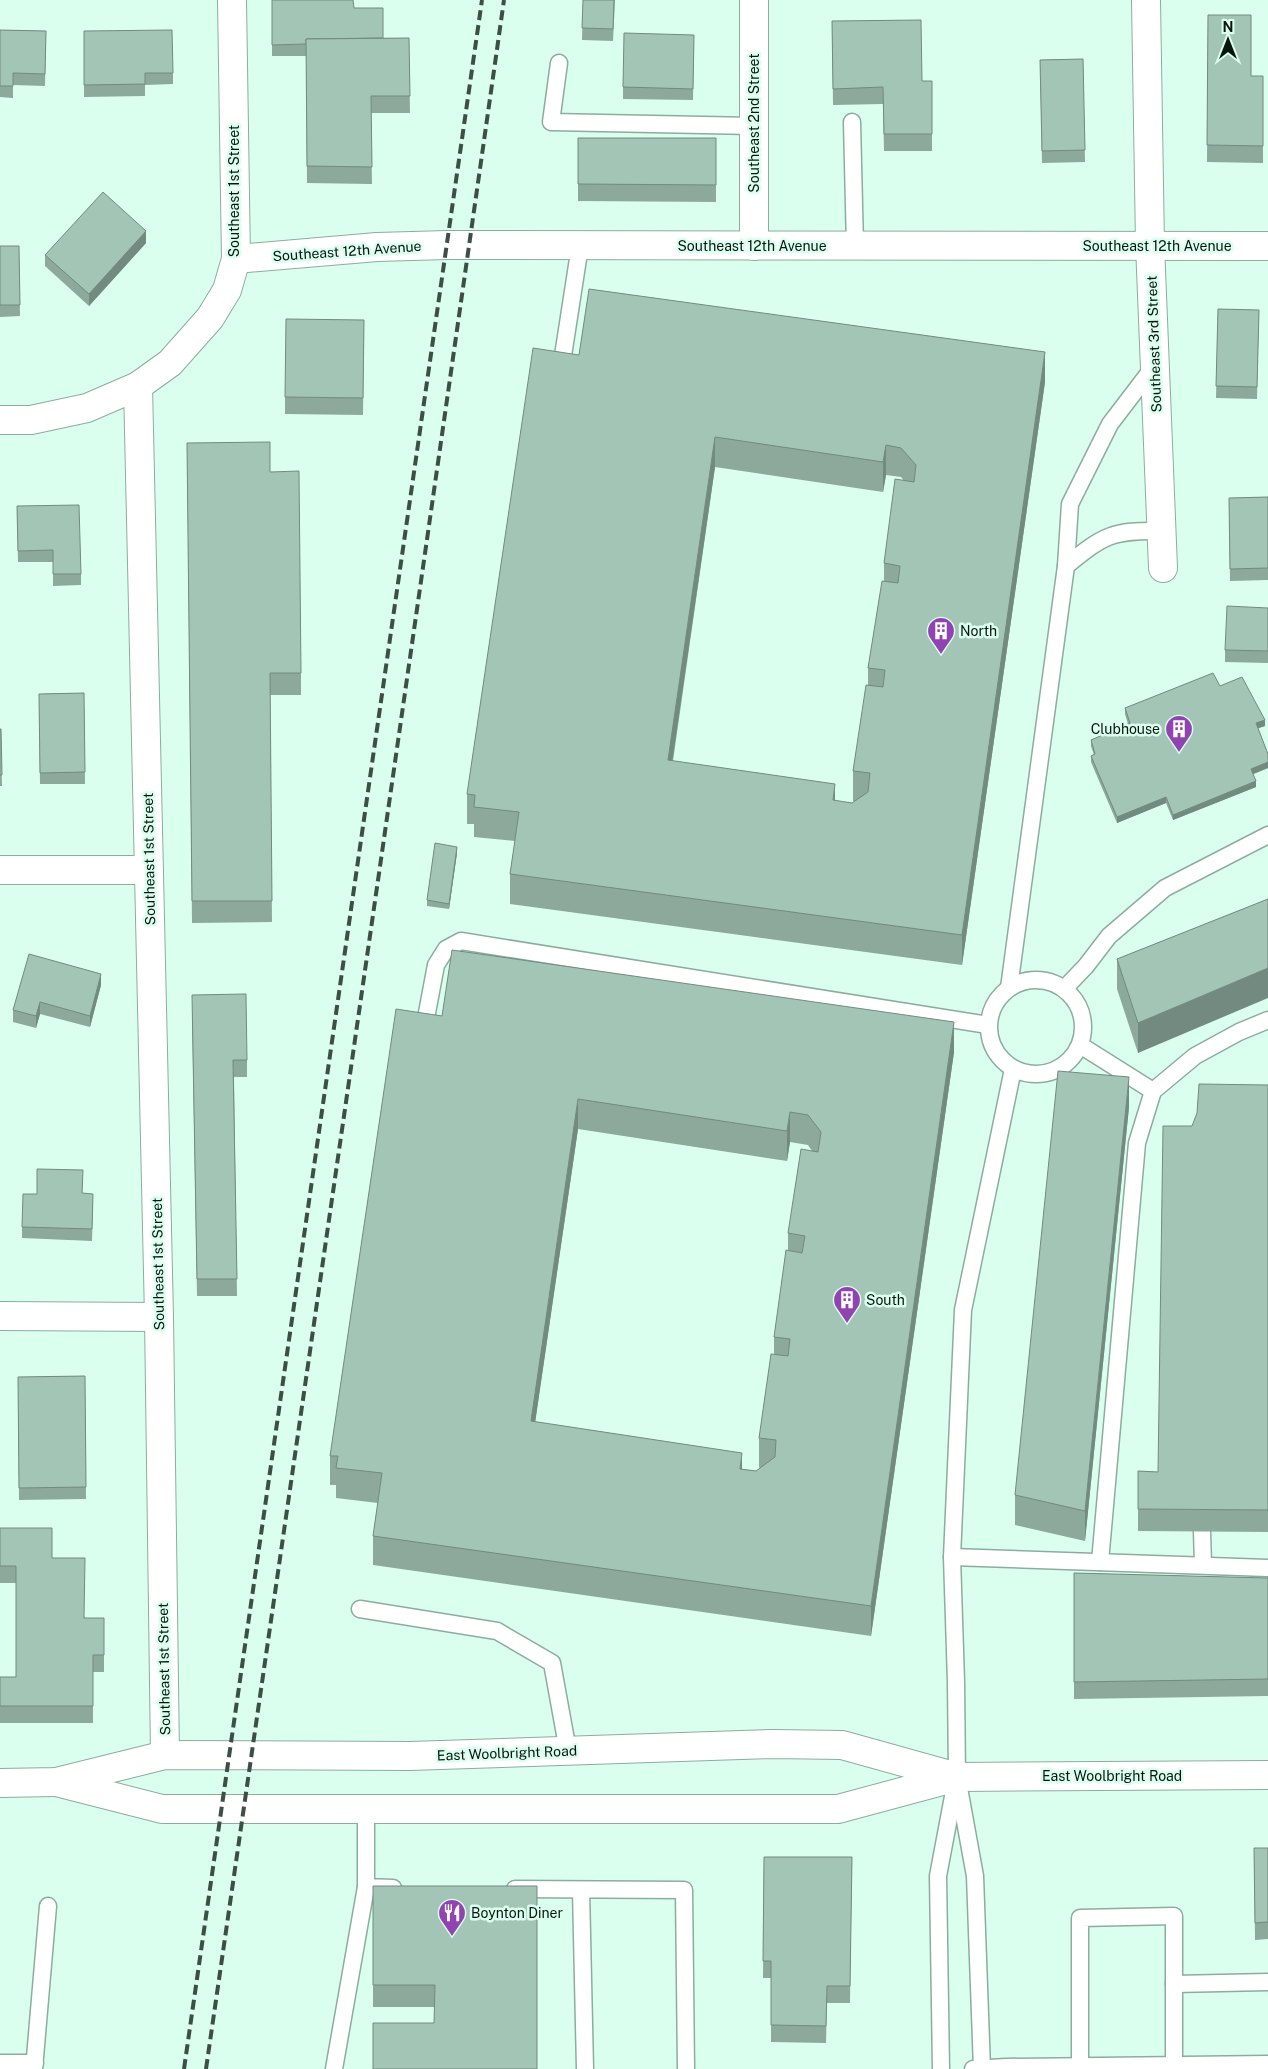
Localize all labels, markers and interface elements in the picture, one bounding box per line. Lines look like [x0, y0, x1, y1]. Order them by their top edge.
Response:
north arrow [1203, 15, 1253, 65]
text: N [1223, 19, 1233, 35]
street label: Southeast 2nd Street [746, 53, 762, 193]
street label: Southeast 1st Street [226, 125, 242, 257]
street label: Southeast 12th Avenue [272, 238, 422, 264]
street label: Southeast 12th Avenue [677, 238, 827, 254]
street label: Southeast 12th Avenue [1082, 238, 1232, 254]
street label: Southeast 3rd Street [1144, 275, 1164, 413]
building icon: North [926, 616, 956, 655]
place label: North [960, 623, 997, 639]
building icon: Clubhouse [1164, 714, 1194, 753]
place label: Clubhouse [1091, 721, 1160, 737]
street label: Southeast 1st Street [140, 793, 158, 925]
street label: Southeast 1st Street [149, 1198, 167, 1330]
building icon: South [832, 1285, 862, 1324]
place label: South [866, 1292, 905, 1308]
street label: Southeast 1st Street [155, 1603, 173, 1735]
street label: East Woolbright Road [437, 1743, 577, 1763]
street label: East Woolbright Road [1042, 1768, 1182, 1784]
restaurant icon: Boynton Diner [437, 1898, 467, 1937]
place label: Boynton Diner [471, 1905, 563, 1921]

